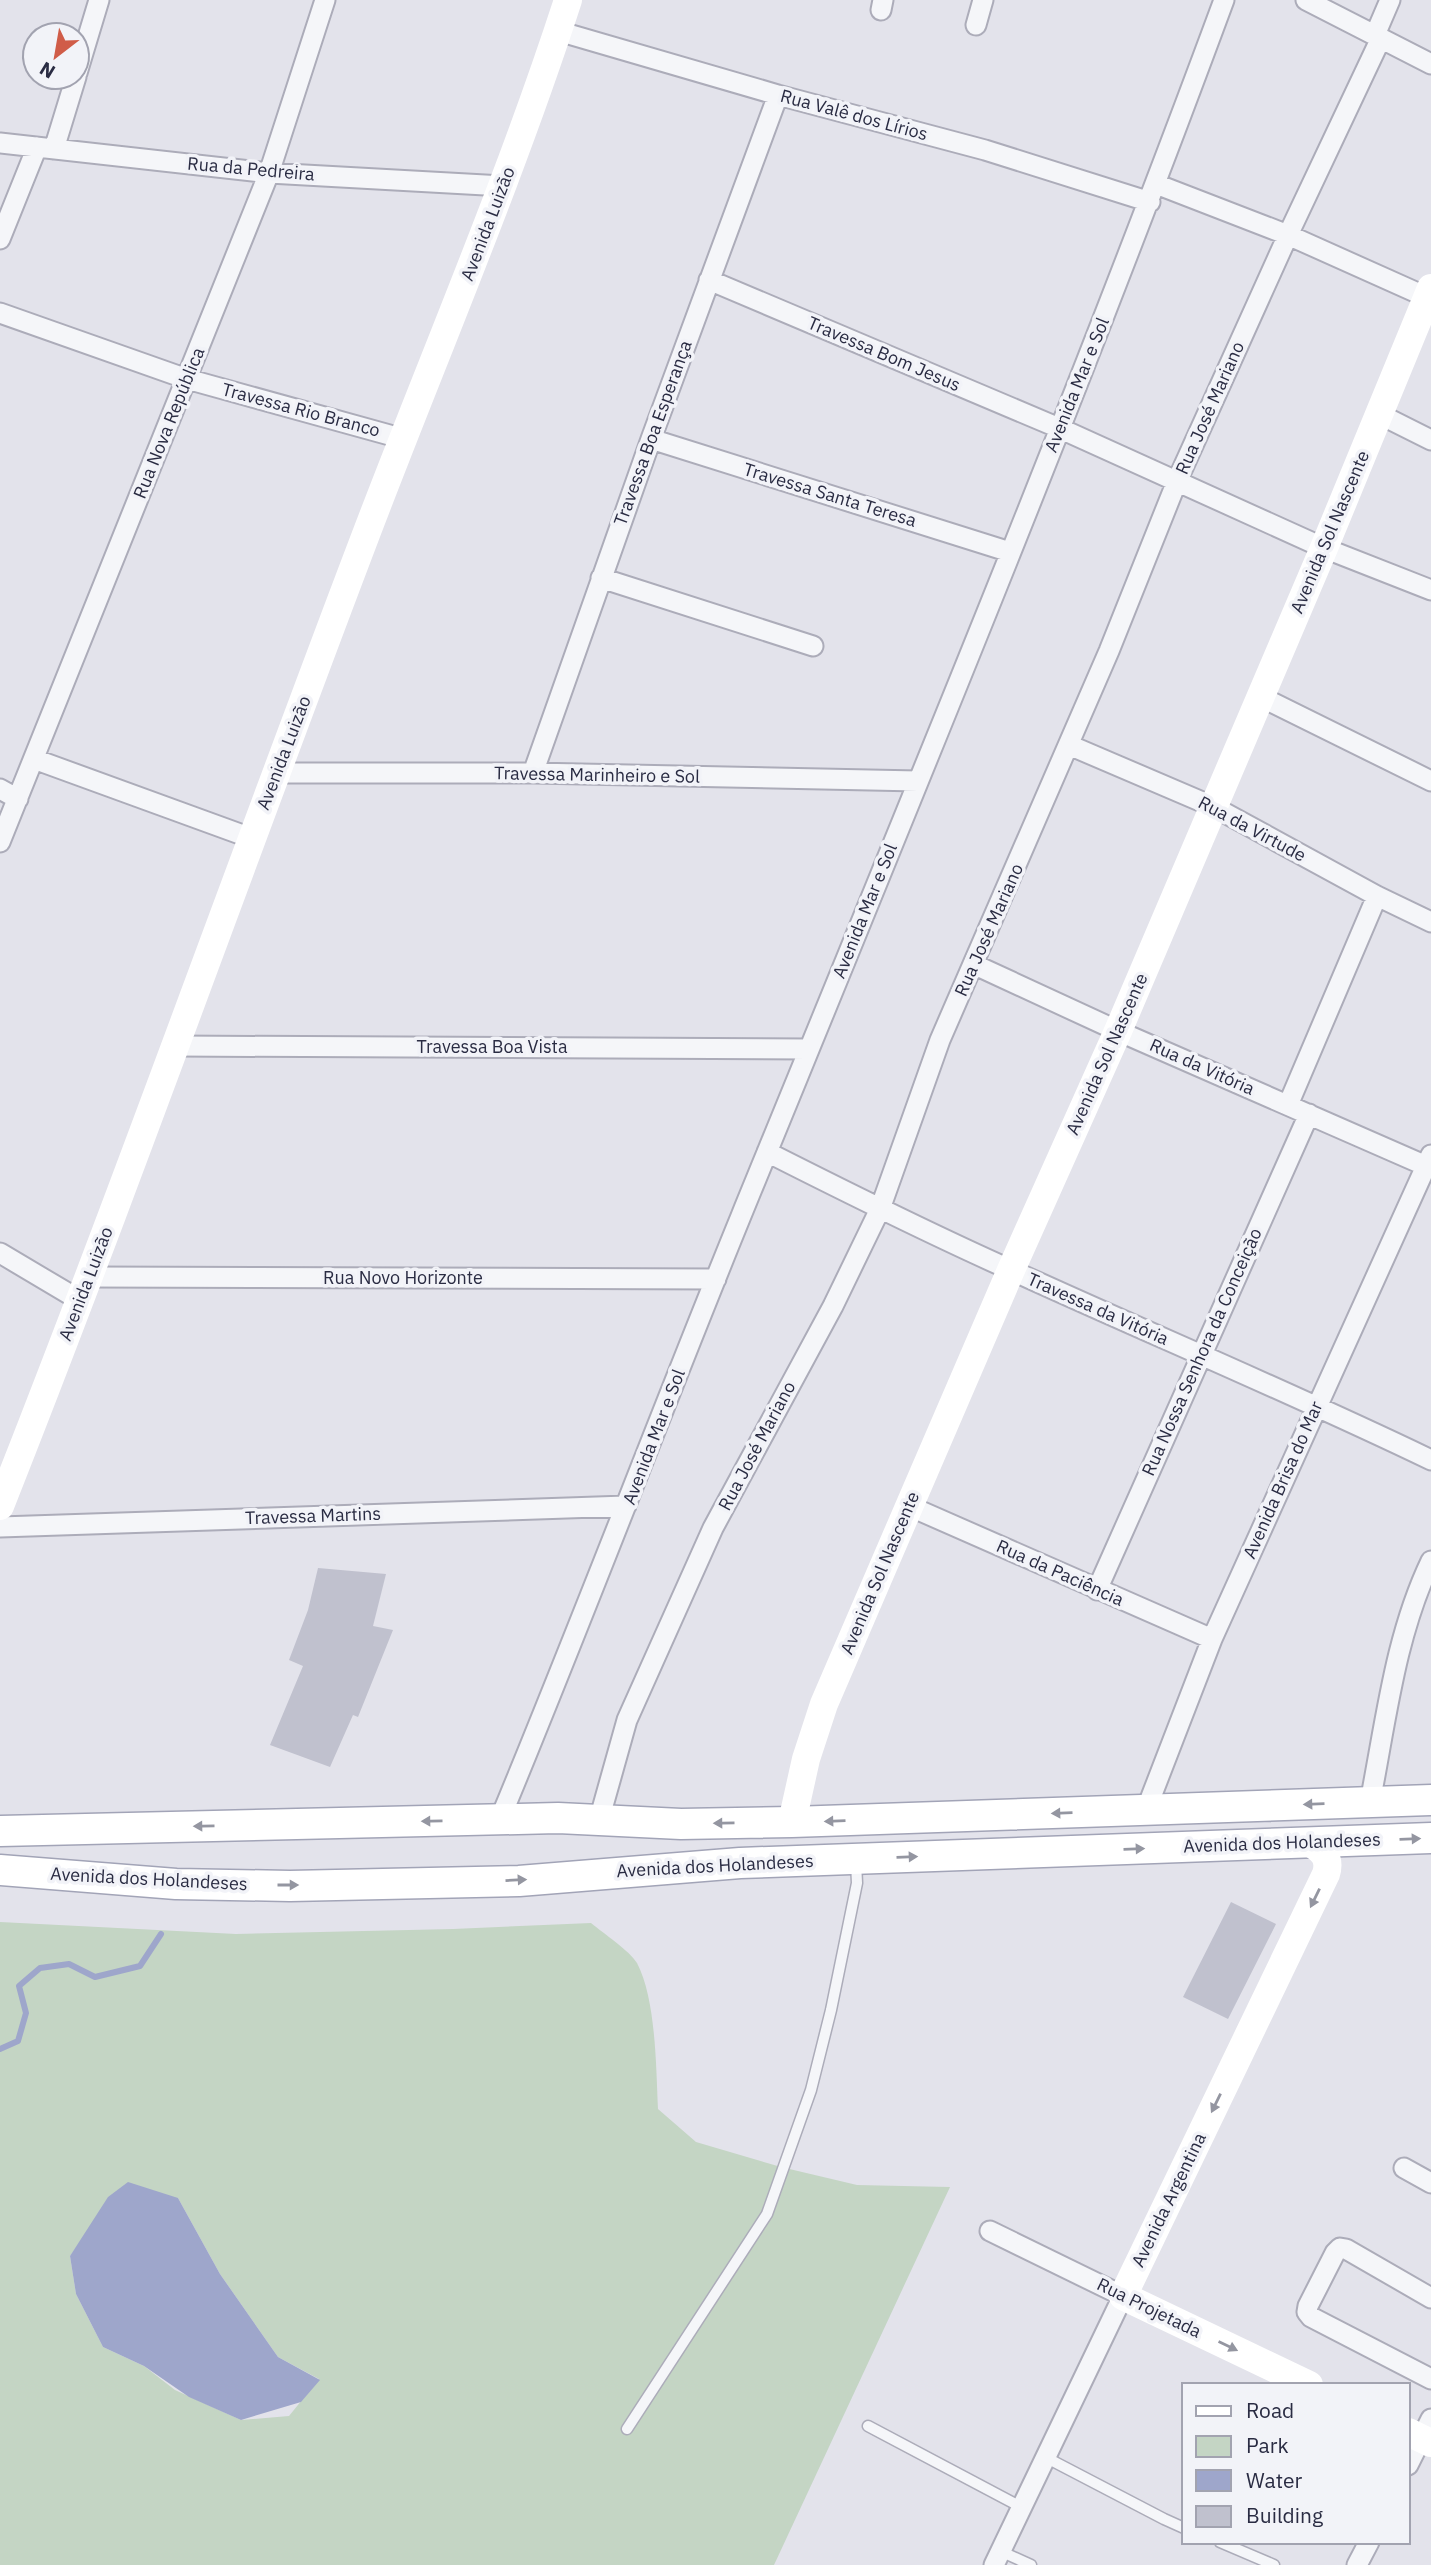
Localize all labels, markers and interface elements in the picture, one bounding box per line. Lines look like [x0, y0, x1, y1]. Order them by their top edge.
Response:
north arrow [21, 21, 91, 91]
text: N [35, 57, 59, 84]
street label: Rua Valê dos Lírios [778, 84, 930, 145]
street label: Rua da Pedreira [186, 151, 316, 186]
street label: Avenida Luizão [455, 163, 520, 284]
street label: Travessa Bom Jesus [804, 311, 964, 396]
street label: Avenida Mar e Sol [1039, 314, 1114, 456]
street label: Travessa Boa Esperança [608, 337, 697, 529]
street label: Rua José Mariano [1170, 338, 1249, 478]
street label: Rua Nova República [128, 343, 210, 502]
street label: Travessa Rio Branco [219, 377, 383, 442]
street label: Avenida Sol Nascente [1285, 447, 1374, 617]
street label: Travessa Santa Teresa [741, 457, 920, 532]
street label: Avenida Luizão [251, 692, 316, 813]
street label: Travessa Marinheiro e Sol [494, 761, 700, 788]
street label: Rua da Virtude [1194, 790, 1310, 867]
street label: Avenida Mar e Sol [827, 840, 902, 982]
street label: Rua José Mariano [949, 860, 1028, 1000]
street label: Avenida Sol Nascente [1060, 969, 1153, 1138]
street label: Rua da Vitória [1146, 1033, 1259, 1100]
street label: Travessa Boa Vista [416, 1035, 568, 1058]
street label: Avenida Luizão [53, 1223, 118, 1344]
street label: Rua Nossa Senhora da Conceição [1136, 1224, 1267, 1479]
street label: Rua Novo Horizonte [323, 1266, 483, 1289]
street label: Travessa da Vitória [1024, 1267, 1173, 1350]
street label: Avenida Mar e Sol [617, 1366, 690, 1508]
street label: Rua José Mariano [713, 1377, 800, 1514]
street label: Avenida Brisa do Mar [1237, 1397, 1328, 1562]
street label: Avenida Sol Nascente [835, 1488, 924, 1658]
street label: Travessa Martins [245, 1502, 381, 1529]
street label: Rua da Paciência [993, 1534, 1128, 1611]
one-way arrow [1303, 1799, 1325, 1810]
one-way arrow [1051, 1807, 1073, 1819]
one-way arrow [420, 1815, 442, 1827]
one-way arrow [823, 1815, 845, 1826]
one-way arrow [712, 1817, 734, 1829]
one-way arrow [193, 1820, 215, 1832]
street label: Avenida dos Holandeses [1183, 1828, 1381, 1857]
one-way arrow [1400, 1833, 1422, 1844]
one-way arrow [1123, 1843, 1145, 1854]
street label: Avenida dos Holandeses [616, 1849, 814, 1882]
one-way arrow [896, 1851, 918, 1862]
street label: Avenida dos Holandeses [50, 1862, 248, 1895]
one-way arrow [505, 1875, 527, 1886]
one-way arrow [277, 1879, 299, 1891]
one-way arrow [1309, 1888, 1321, 1908]
one-way arrow [1210, 2092, 1221, 2113]
street label: Avenida Argentina [1126, 2128, 1211, 2271]
street label: Rua Projetada [1093, 2272, 1206, 2343]
one-way arrow [1218, 2341, 1238, 2352]
legend [1182, 2383, 1410, 2544]
text: Road [1246, 2396, 1294, 2424]
text: Park [1246, 2431, 1289, 2459]
text: Water [1246, 2466, 1303, 2494]
text: Building [1246, 2501, 1323, 2529]

